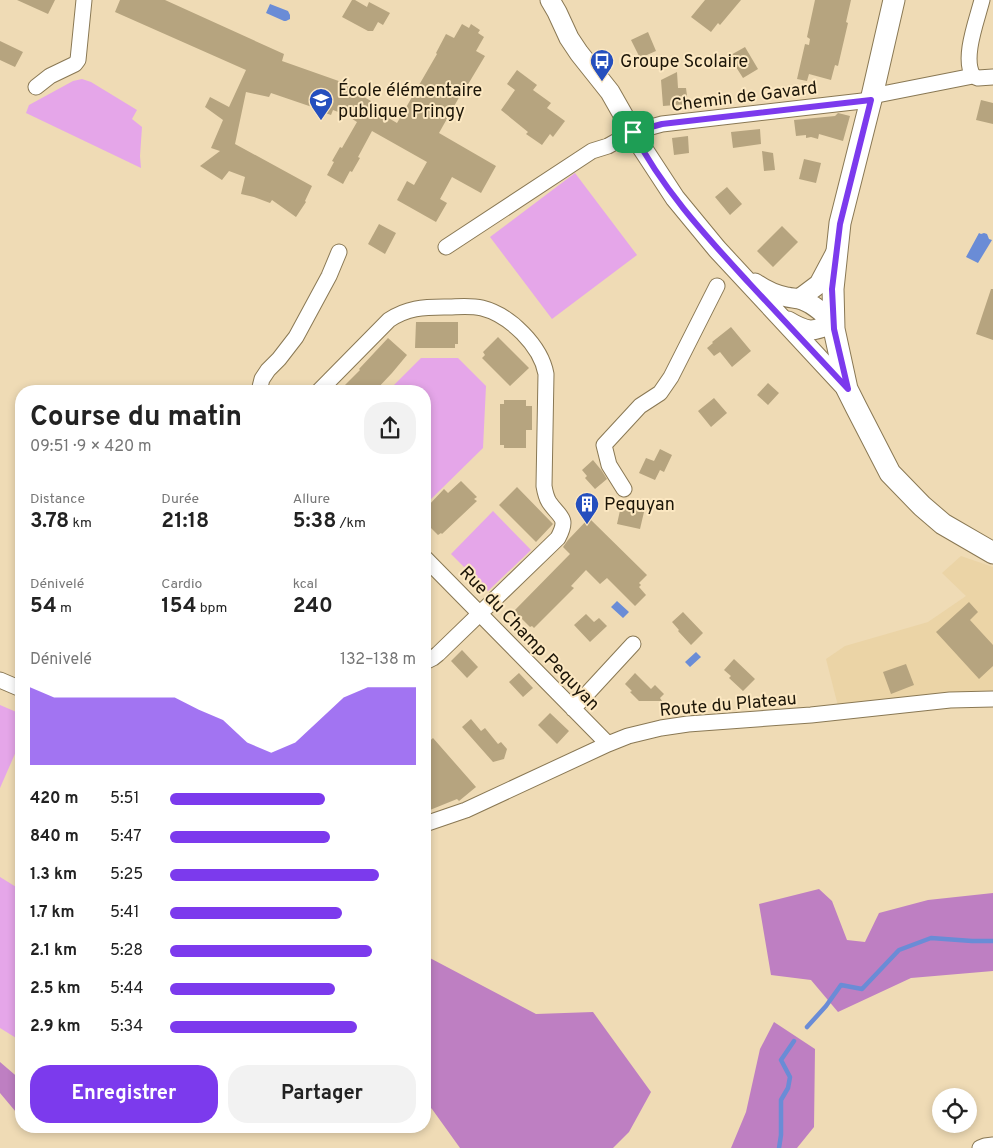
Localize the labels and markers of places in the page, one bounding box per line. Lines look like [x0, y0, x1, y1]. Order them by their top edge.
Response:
bus stop icon: Groupe Scolaire [589, 48, 615, 82]
place label: Groupe Scolaire [620, 51, 748, 74]
place label: École élémentaire publique Pringy [338, 78, 482, 124]
school or university icon: École élémentaire publique Pringy [308, 87, 334, 121]
pin [612, 111, 654, 153]
building icon: Pequyan [574, 491, 600, 525]
place label: Pequyan [604, 494, 675, 517]

